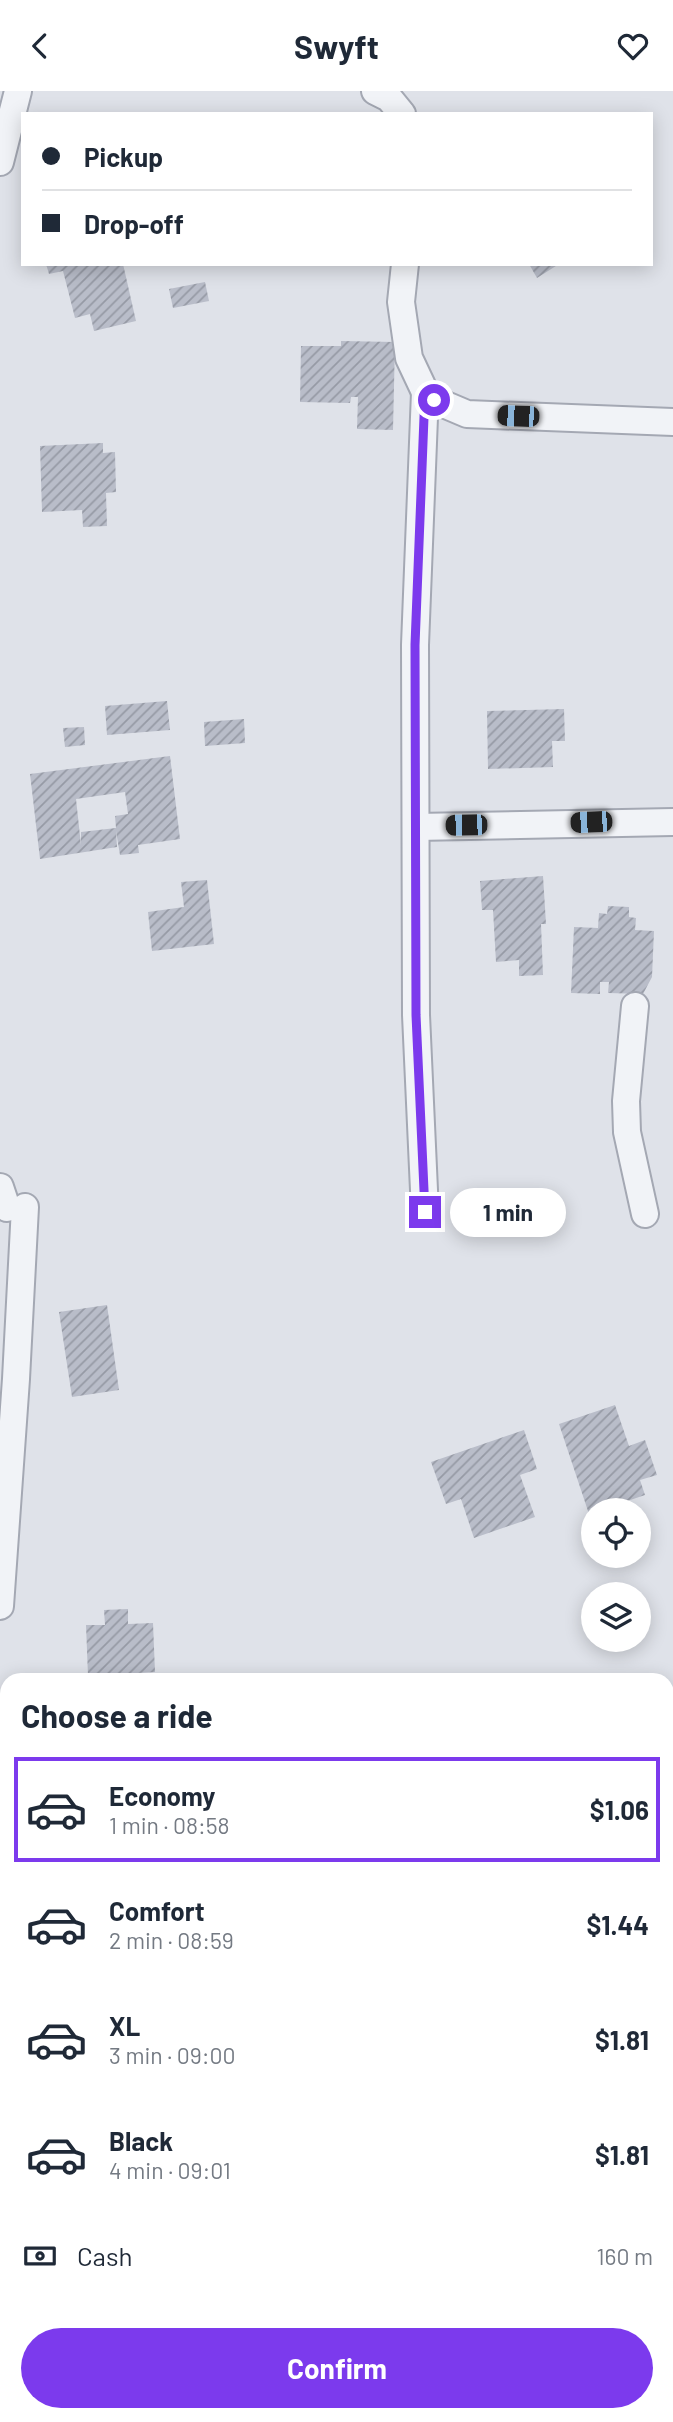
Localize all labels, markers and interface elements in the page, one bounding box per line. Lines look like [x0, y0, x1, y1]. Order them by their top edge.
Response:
icon: back [21, 27, 59, 65]
text: Swyft [294, 27, 379, 65]
icon: heart [614, 27, 652, 65]
text: Pickup [84, 141, 163, 172]
text: Drop-off [84, 208, 184, 239]
route start [418, 384, 450, 416]
car [497, 405, 540, 427]
car [570, 811, 613, 833]
car [445, 814, 488, 836]
callout: 1 min [450, 1187, 565, 1237]
route end [409, 1196, 441, 1228]
text: 1 min [483, 1198, 533, 1226]
map controls [581, 1498, 651, 1652]
button: locate [581, 1498, 651, 1568]
button: layers [581, 1582, 651, 1652]
text: Choose a ride [21, 1696, 213, 1734]
icon: car [25, 1778, 88, 1841]
text: Economy [109, 1780, 215, 1811]
text: $1.06 [590, 1794, 649, 1825]
text: 1 min · 08:58 [109, 1811, 230, 1839]
icon: car [25, 1893, 88, 1956]
text: Comfort [109, 1895, 205, 1926]
text: $1.44 [586, 1909, 649, 1940]
text: 2 min · 08:59 [109, 1926, 234, 1954]
icon: car [25, 2008, 88, 2071]
text: XL [109, 2010, 140, 2041]
text: $1.81 [595, 2024, 649, 2055]
text: 3 min · 09:00 [109, 2041, 236, 2069]
icon: car [25, 2123, 88, 2186]
text: Black [109, 2125, 173, 2156]
text: $1.81 [595, 2139, 649, 2170]
text: 4 min · 09:01 [109, 2156, 231, 2184]
icon: cash [21, 2237, 59, 2275]
text: Cash [77, 2240, 132, 2271]
text: 160 m [596, 2242, 653, 2270]
button: Confirm [21, 2328, 653, 2408]

